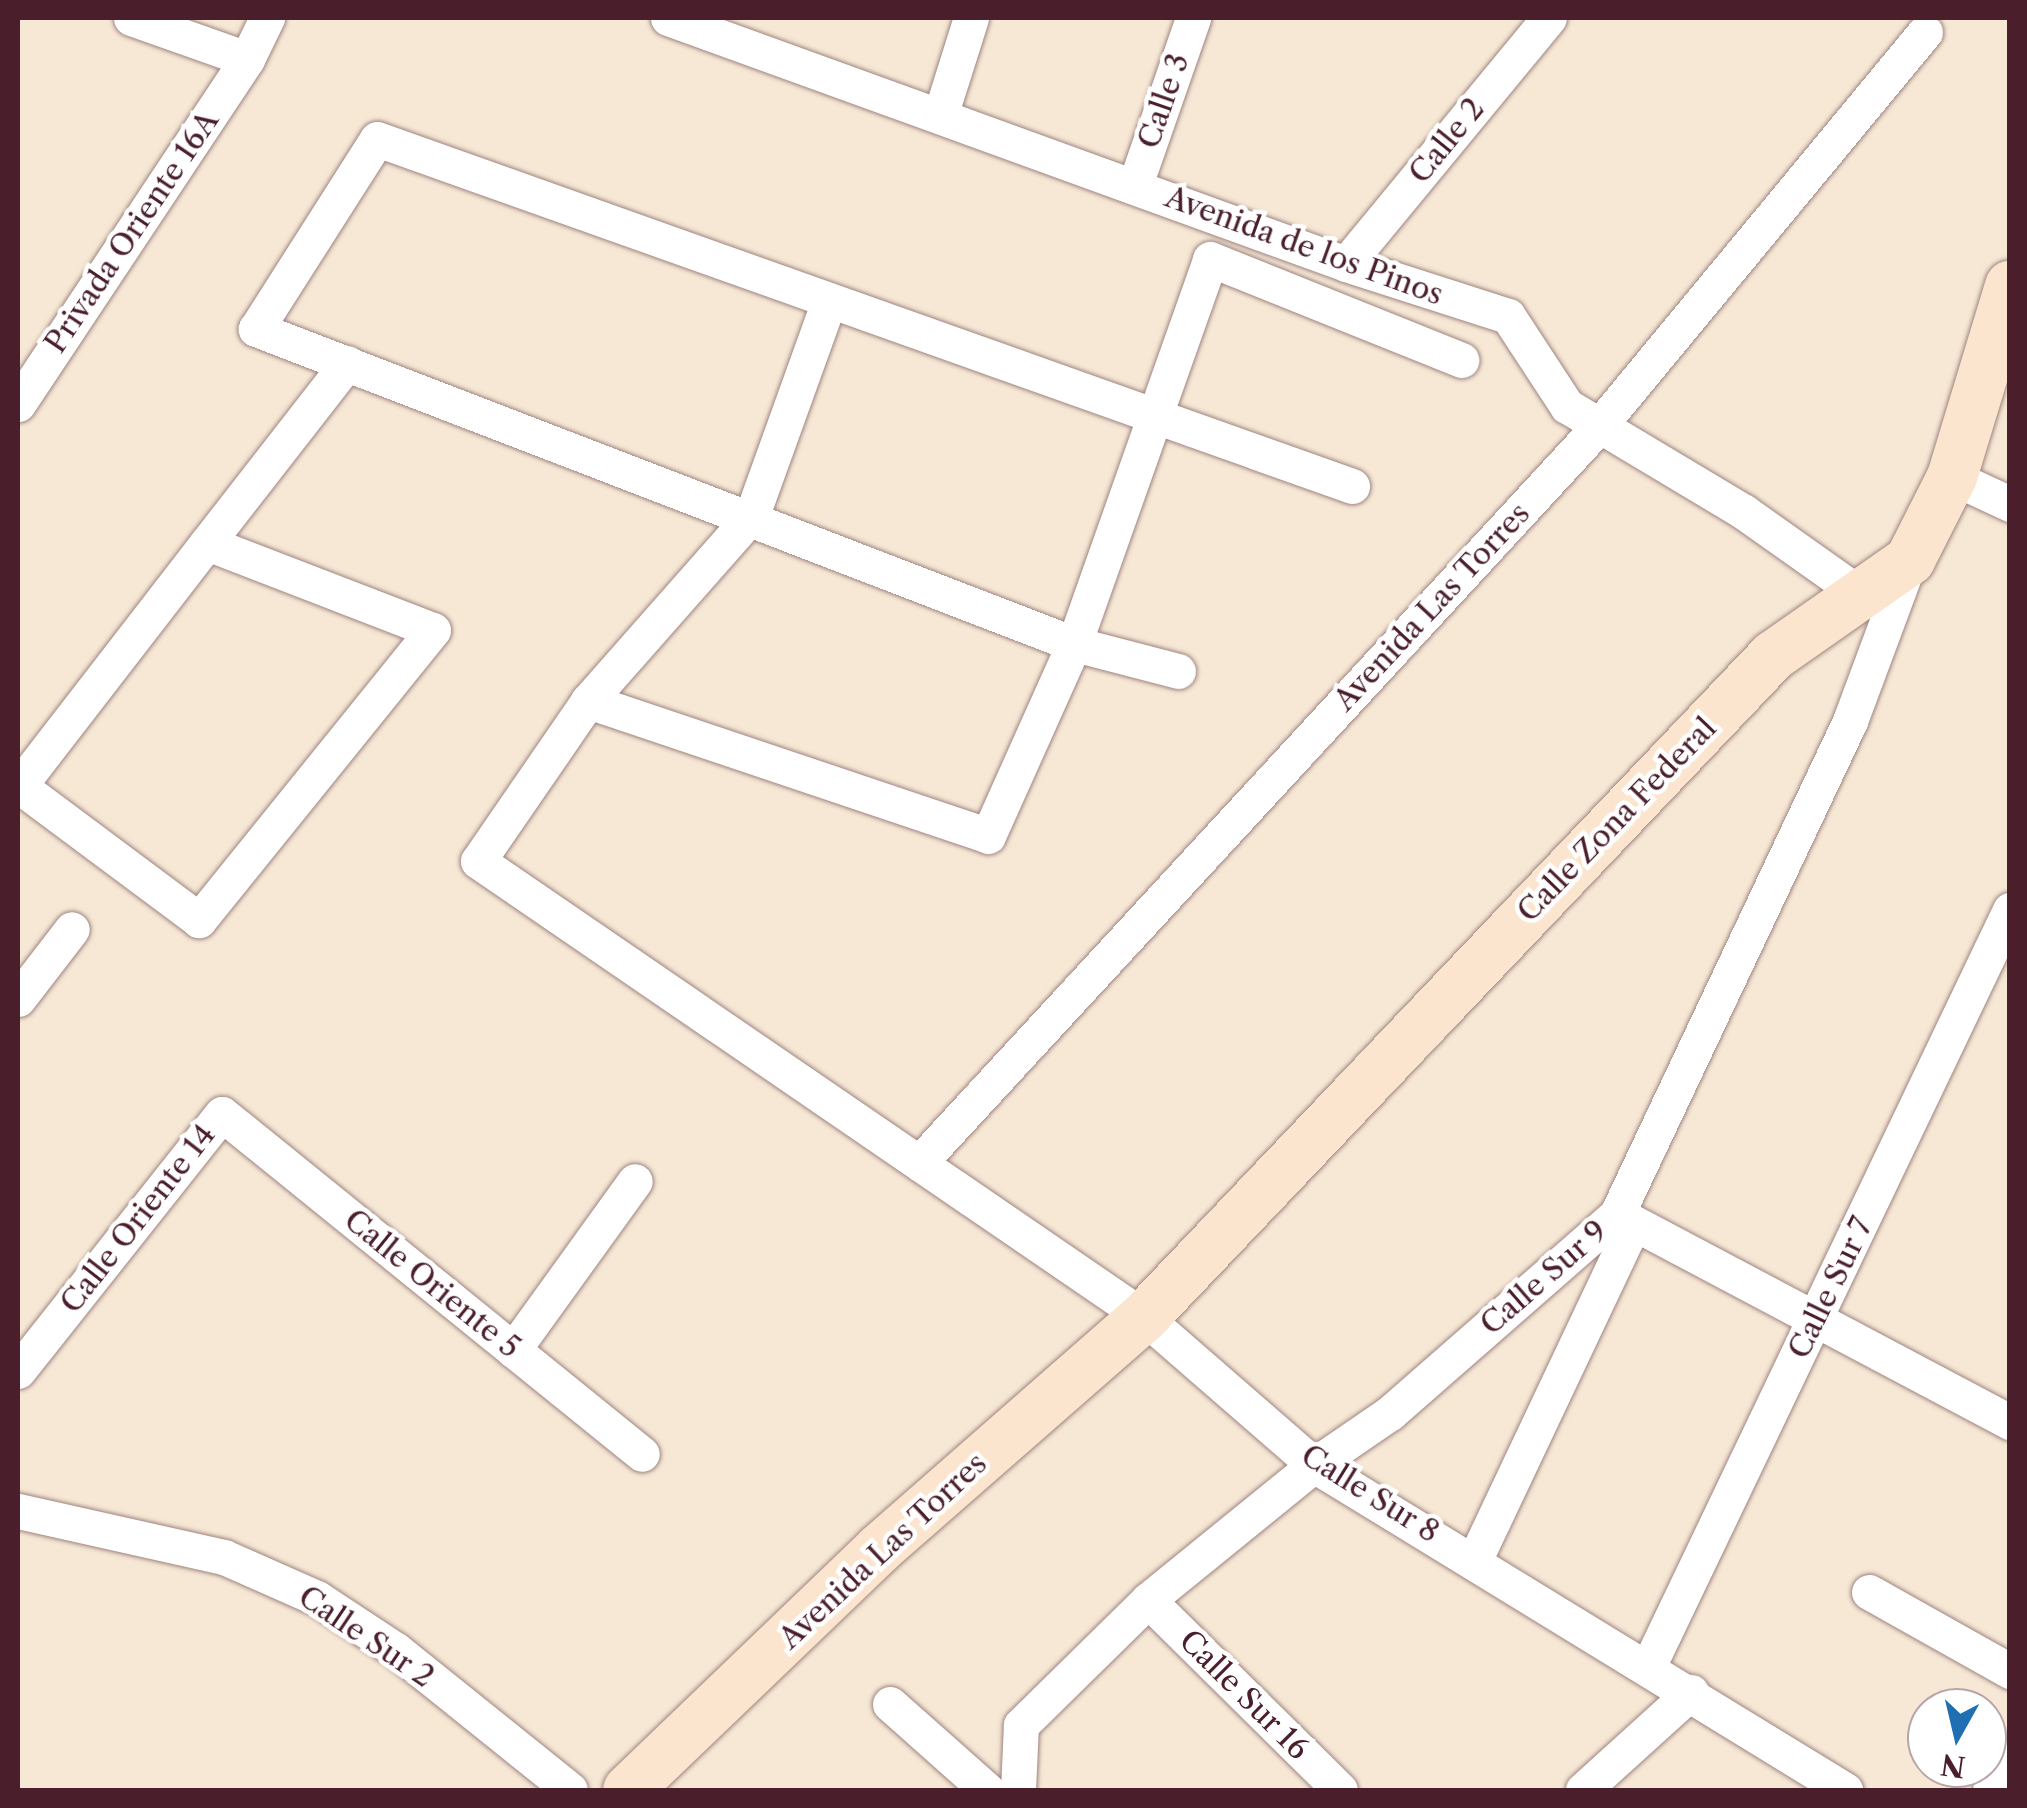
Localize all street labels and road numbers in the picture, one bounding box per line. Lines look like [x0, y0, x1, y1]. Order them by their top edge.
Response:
street label: Calle 3 [1131, 49, 1197, 153]
street label: Calle 2 [1402, 91, 1492, 191]
street label: Privada Oriente 16A [37, 104, 227, 360]
street label: Avenida de los Pinos [1160, 179, 1448, 313]
street label: Avenida Las Torres [1326, 495, 1538, 719]
street label: Calle Zona Federal [1510, 710, 1724, 930]
street label: Calle Oriente 14 [53, 1118, 223, 1320]
street label: Calle Oriente 5 [337, 1202, 527, 1366]
street label: Calle Sur 7 [1781, 1211, 1881, 1365]
street label: Calle Sur 9 [1473, 1213, 1615, 1343]
street label: Calle Sur 8 [1294, 1437, 1446, 1551]
street label: Avenida Las Torres [771, 1445, 995, 1657]
street label: Calle Sur 2 [291, 1578, 441, 1696]
street label: Calle Sur 16 [1172, 1623, 1316, 1767]

